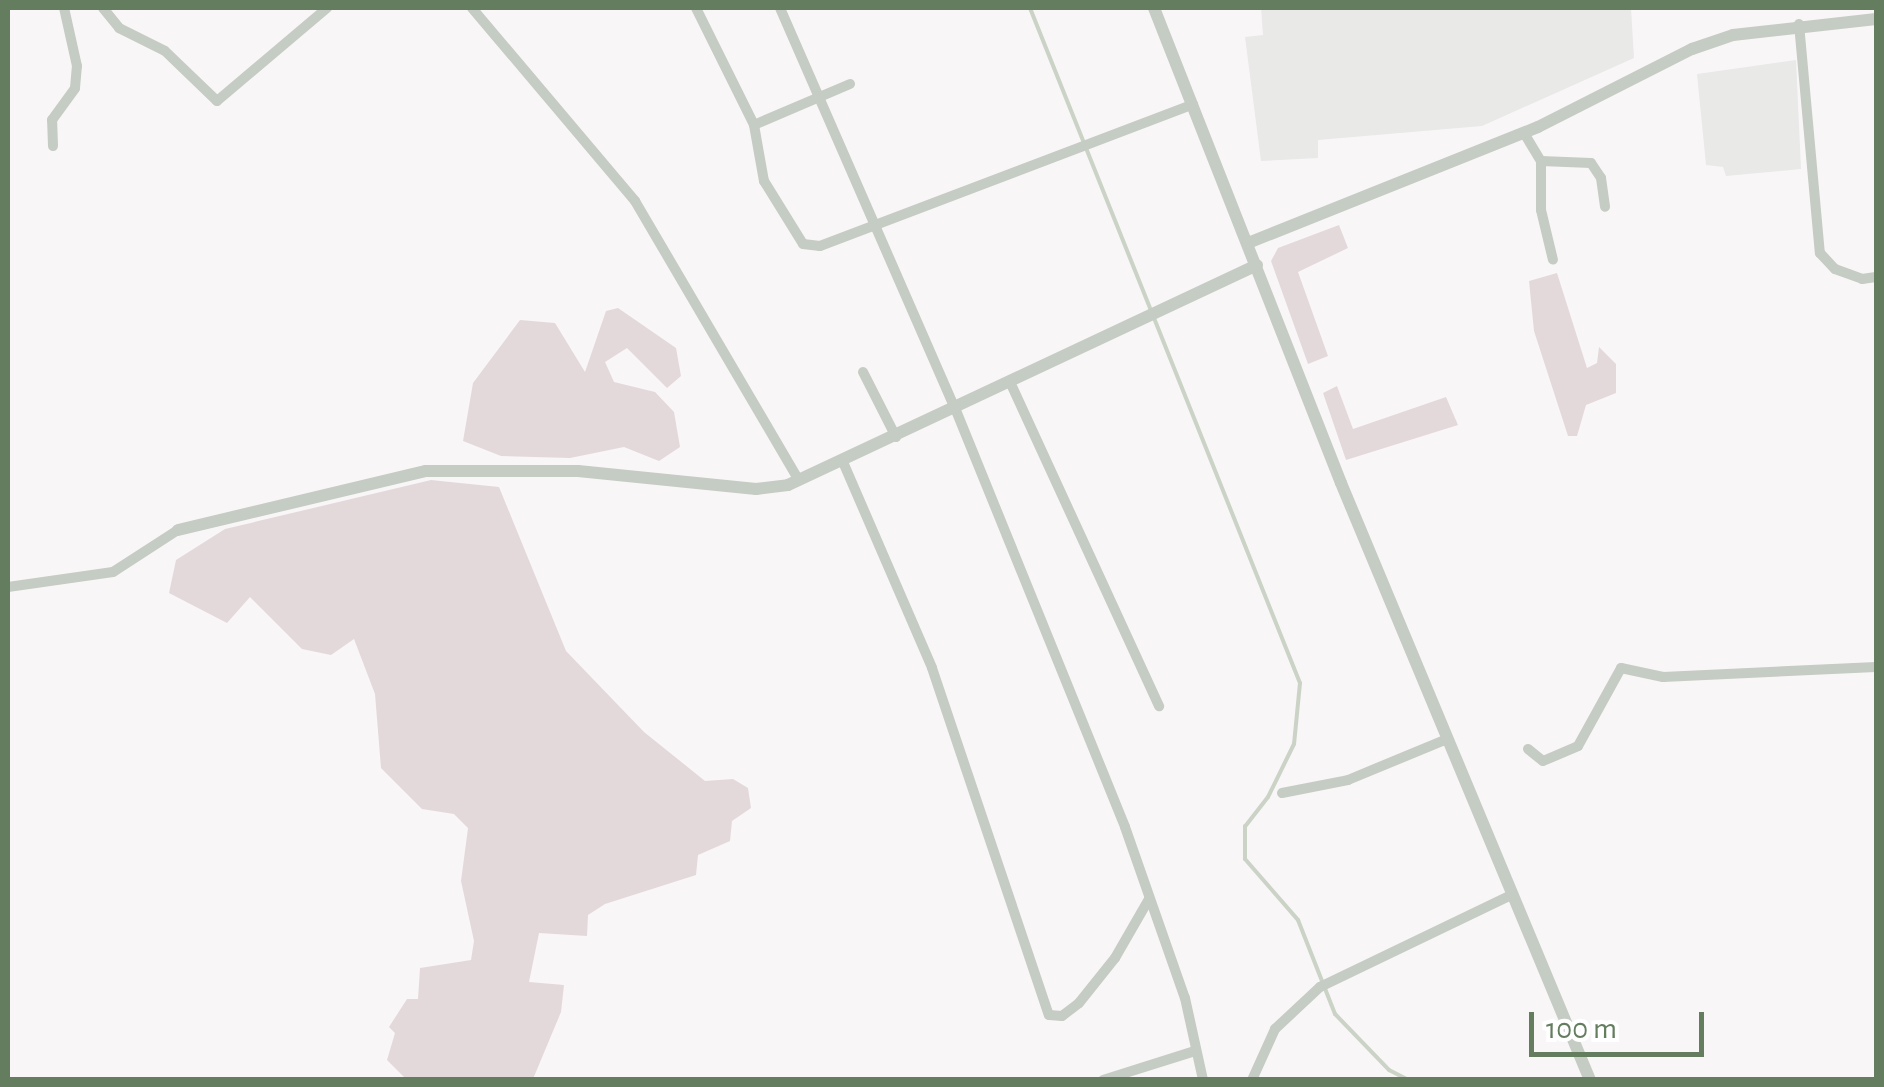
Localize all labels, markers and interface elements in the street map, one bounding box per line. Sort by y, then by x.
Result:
scale bar [1534,992,1709,1054]
text: 100 m [1546,1014,1617,1044]

